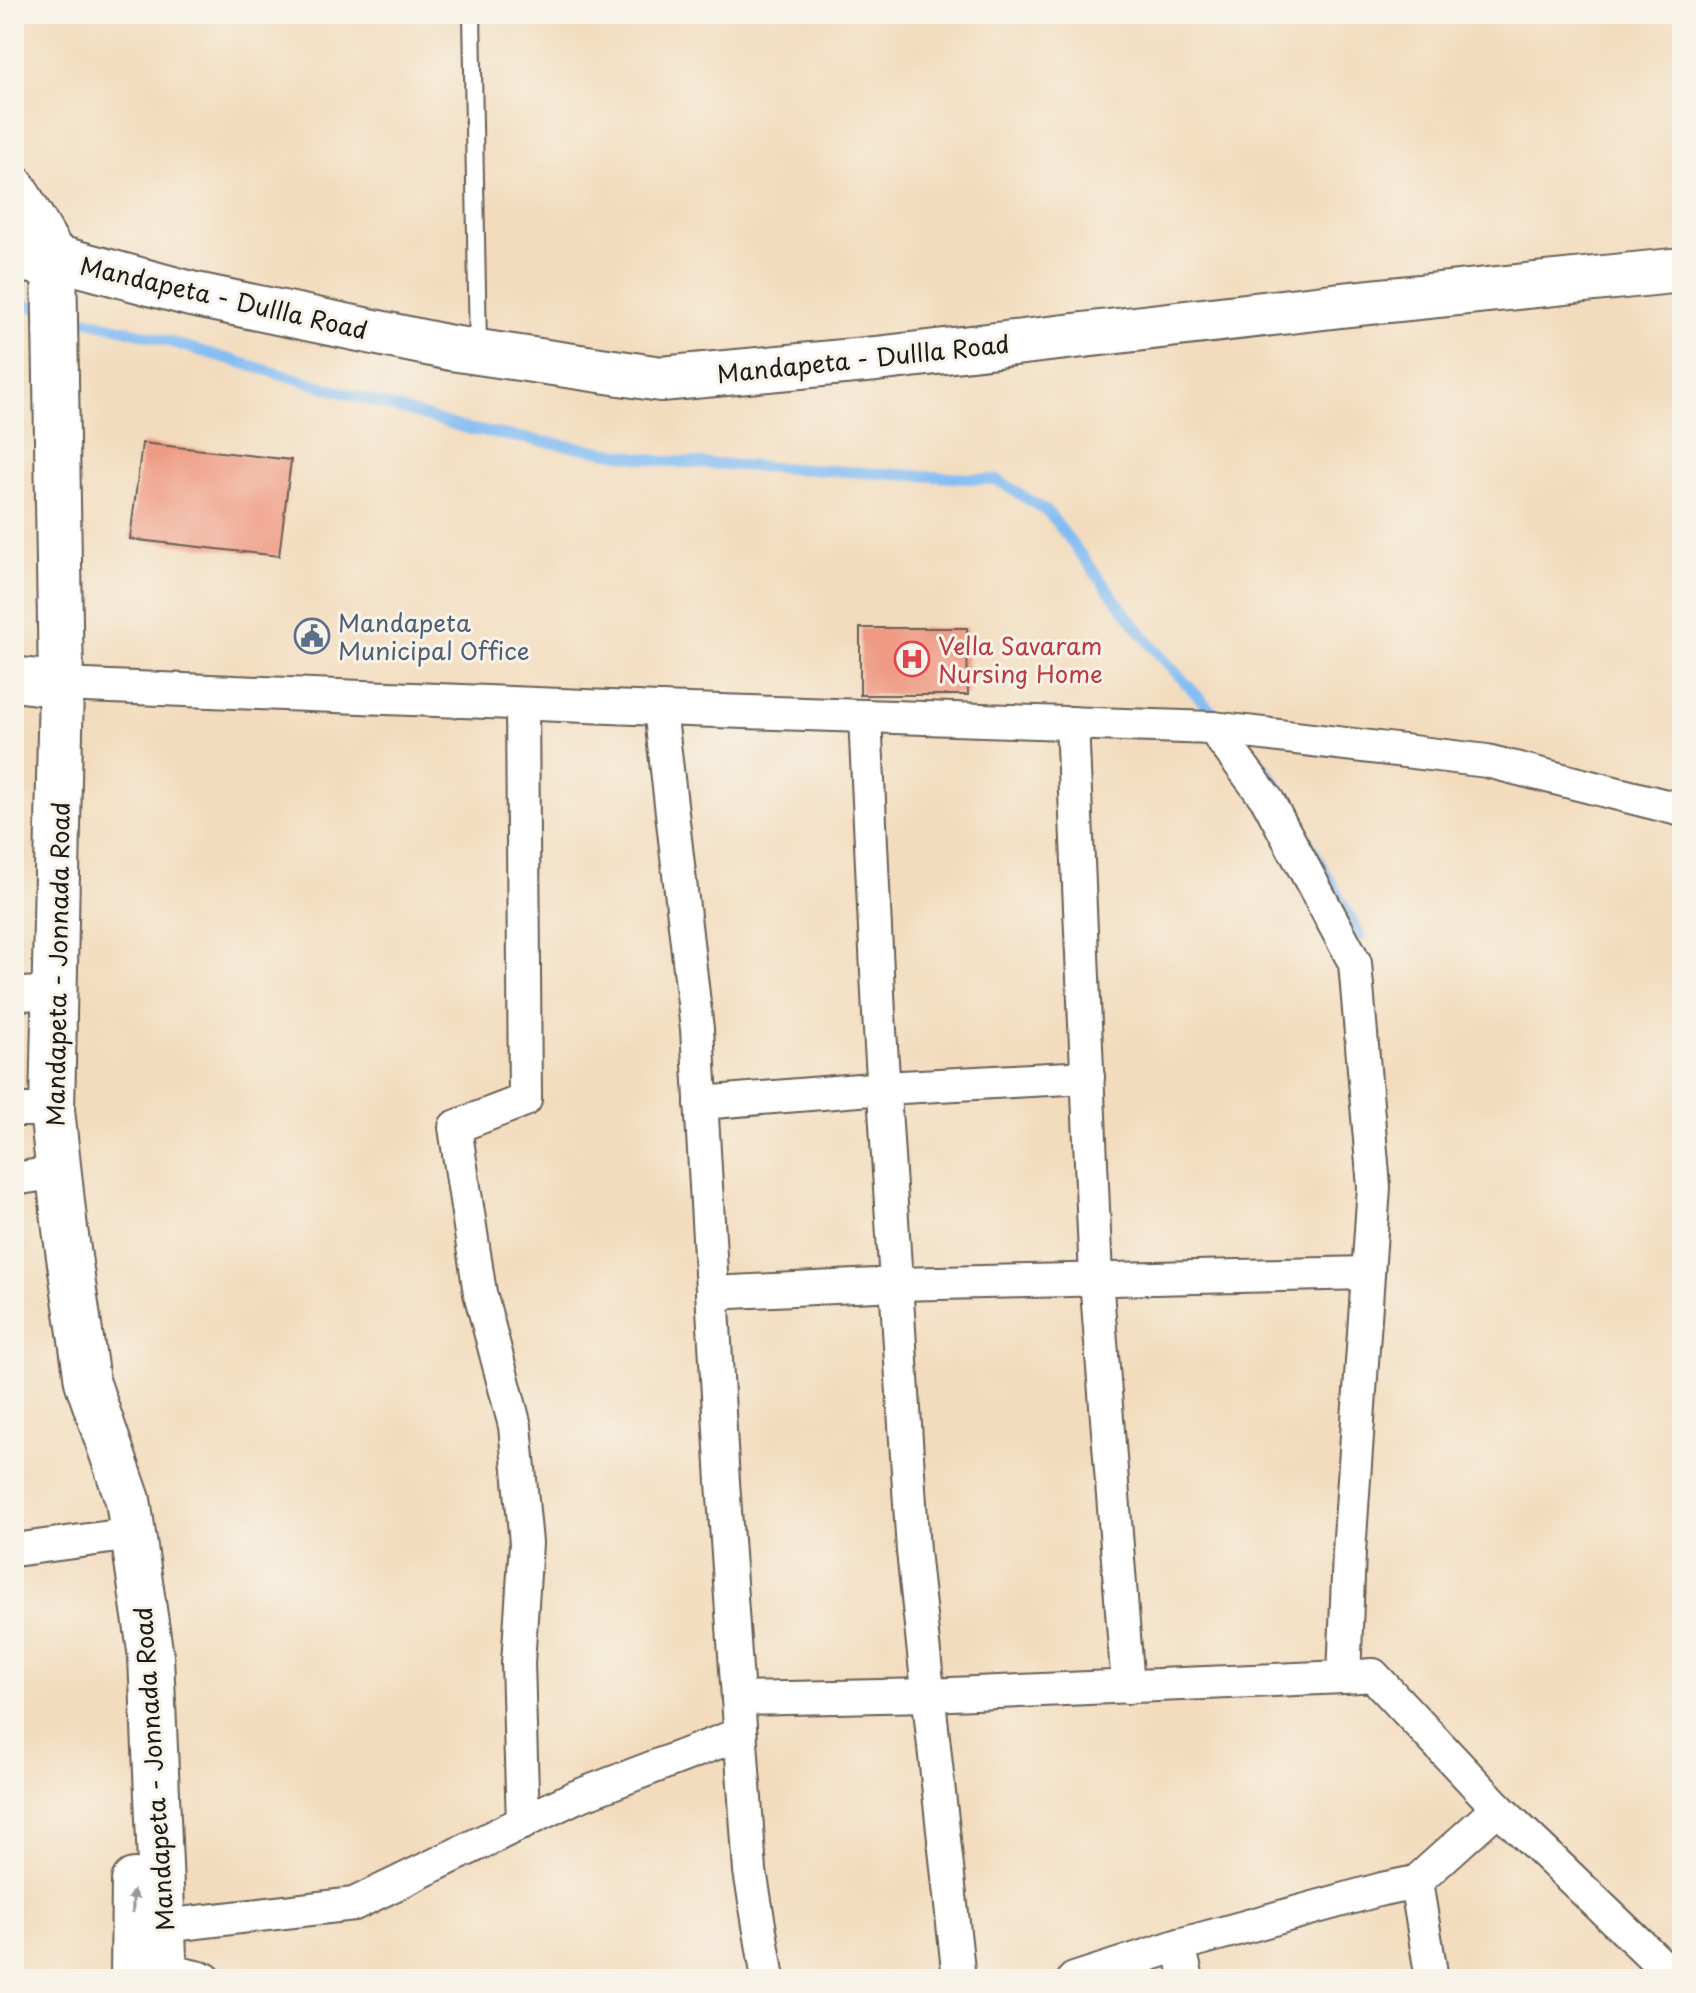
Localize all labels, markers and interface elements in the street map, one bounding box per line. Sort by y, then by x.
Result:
street label: Mandapeta - Dullla Road [77,246,371,348]
street label: Mandapeta - Dullla Road [715,325,1011,391]
place label: Mandapeta Municipal Office [338,604,530,668]
public building icon: Mandapeta Municipal Office [293,617,331,655]
place label: Vella Savaram Nursing Home [938,627,1103,691]
hospital icon: Vella Savaram Nursing Home [893,640,931,678]
street label: Mandapeta - Jonnada Road [36,801,78,1127]
street label: Mandapeta - Jonnada Road [124,1606,182,1932]
one-way arrow [127,1888,139,1913]

